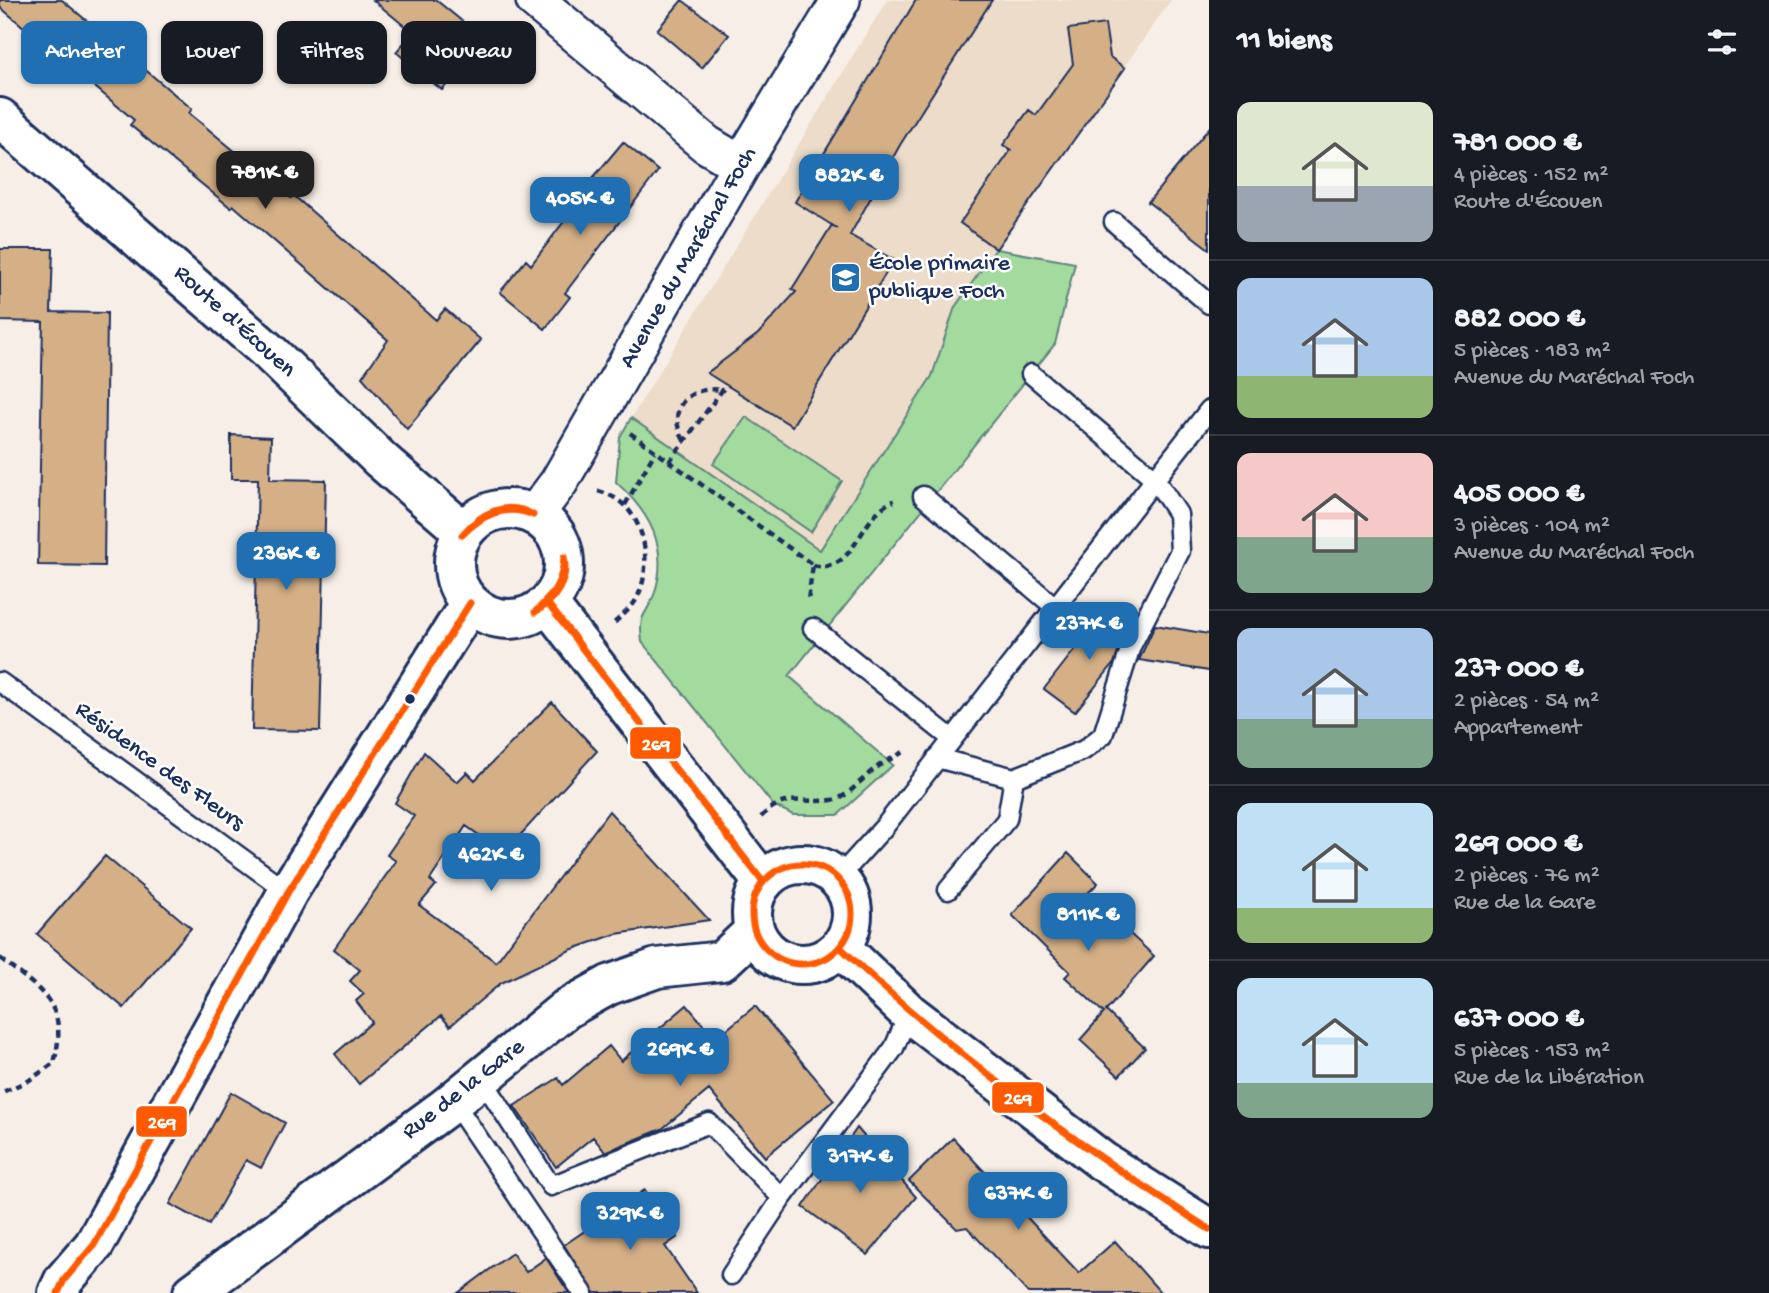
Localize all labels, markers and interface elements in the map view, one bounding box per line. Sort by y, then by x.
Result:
chip: Acheter [21,21,147,84]
chip: Louer [161,21,263,84]
chip: Filtres [277,21,387,84]
chip: Nouveau [401,21,536,84]
icon: filters [1703,23,1741,61]
text: 11 biens [1237,25,1331,60]
text: 781 000 € [1454,127,1581,162]
icon: home [1293,130,1377,214]
street label: Avenue du Maréchal Foch [614,142,764,374]
pin: 781K € [208,152,322,211]
pin: 882K € [792,154,906,214]
text: 781K € [232,160,298,187]
text: 4 pièces · 152 m² [1454,162,1608,189]
text: 882K € [815,163,883,190]
pin: 405K € [523,177,637,237]
text: 405K € [546,186,614,213]
text: Route d'Écouen [1454,189,1602,216]
place label: École primaire publique Foch [868,250,1010,307]
street label: Route d'Écouen [167,259,302,385]
school or university icon: École primaire publique Foch [829,261,863,295]
text: 882 000 € [1454,303,1585,338]
icon: home [1293,306,1377,390]
text: 5 pièces · 183 m² [1454,338,1611,365]
text: Avenue du Maréchal Foch [1454,365,1694,392]
text: 405 000 € [1454,478,1584,513]
icon: home [1293,481,1377,565]
text: 3 pièces · 104 m² [1454,513,1610,540]
pin: 236K € [229,532,343,592]
text: Avenue du Maréchal Foch [1454,540,1694,567]
text: 236K € [253,541,319,568]
pin: 237K € [1032,602,1146,662]
text: 237K € [1056,611,1122,638]
text: 237 000 € [1454,653,1583,688]
icon: home [1293,656,1377,740]
text: 2 pièces · 54 m² [1454,688,1599,715]
unlabelled marker [403,692,417,706]
street label: Résidence des Fleurs [69,696,250,839]
text: Appartement [1454,715,1581,742]
line badge: 269 [629,726,682,760]
text: 269 [642,735,671,758]
text: 269 000 € [1454,828,1582,863]
icon: home [1293,831,1377,915]
pin: 462K € [434,834,548,893]
text: 462K € [458,842,524,869]
text: 2 pièces · 76 m² [1454,863,1600,890]
text: Rue de la Gare [1454,890,1596,917]
pin: 811K € [1031,894,1145,953]
text: 811K € [1057,902,1119,929]
text: 637 000 € [1454,1003,1584,1038]
icon: home [1293,1006,1377,1090]
pin: 269K € [623,1028,737,1088]
street label: Rue de la Gare [397,1033,532,1147]
text: 269K € [647,1037,713,1064]
text: 5 pièces · 153 m² [1454,1038,1610,1065]
text: Rue de la Libération [1454,1065,1644,1092]
line badge: 269 [991,1081,1045,1114]
text: 269 [1004,1089,1033,1112]
line badge: 269 [135,1105,188,1138]
text: 269 [148,1113,177,1136]
pin: 317K € [803,1136,917,1195]
text: 317K € [828,1144,893,1171]
pin: 637K € [961,1172,1075,1232]
text: 637K € [984,1181,1052,1208]
pin: 329K € [573,1192,687,1252]
text: 329K € [597,1201,663,1228]

